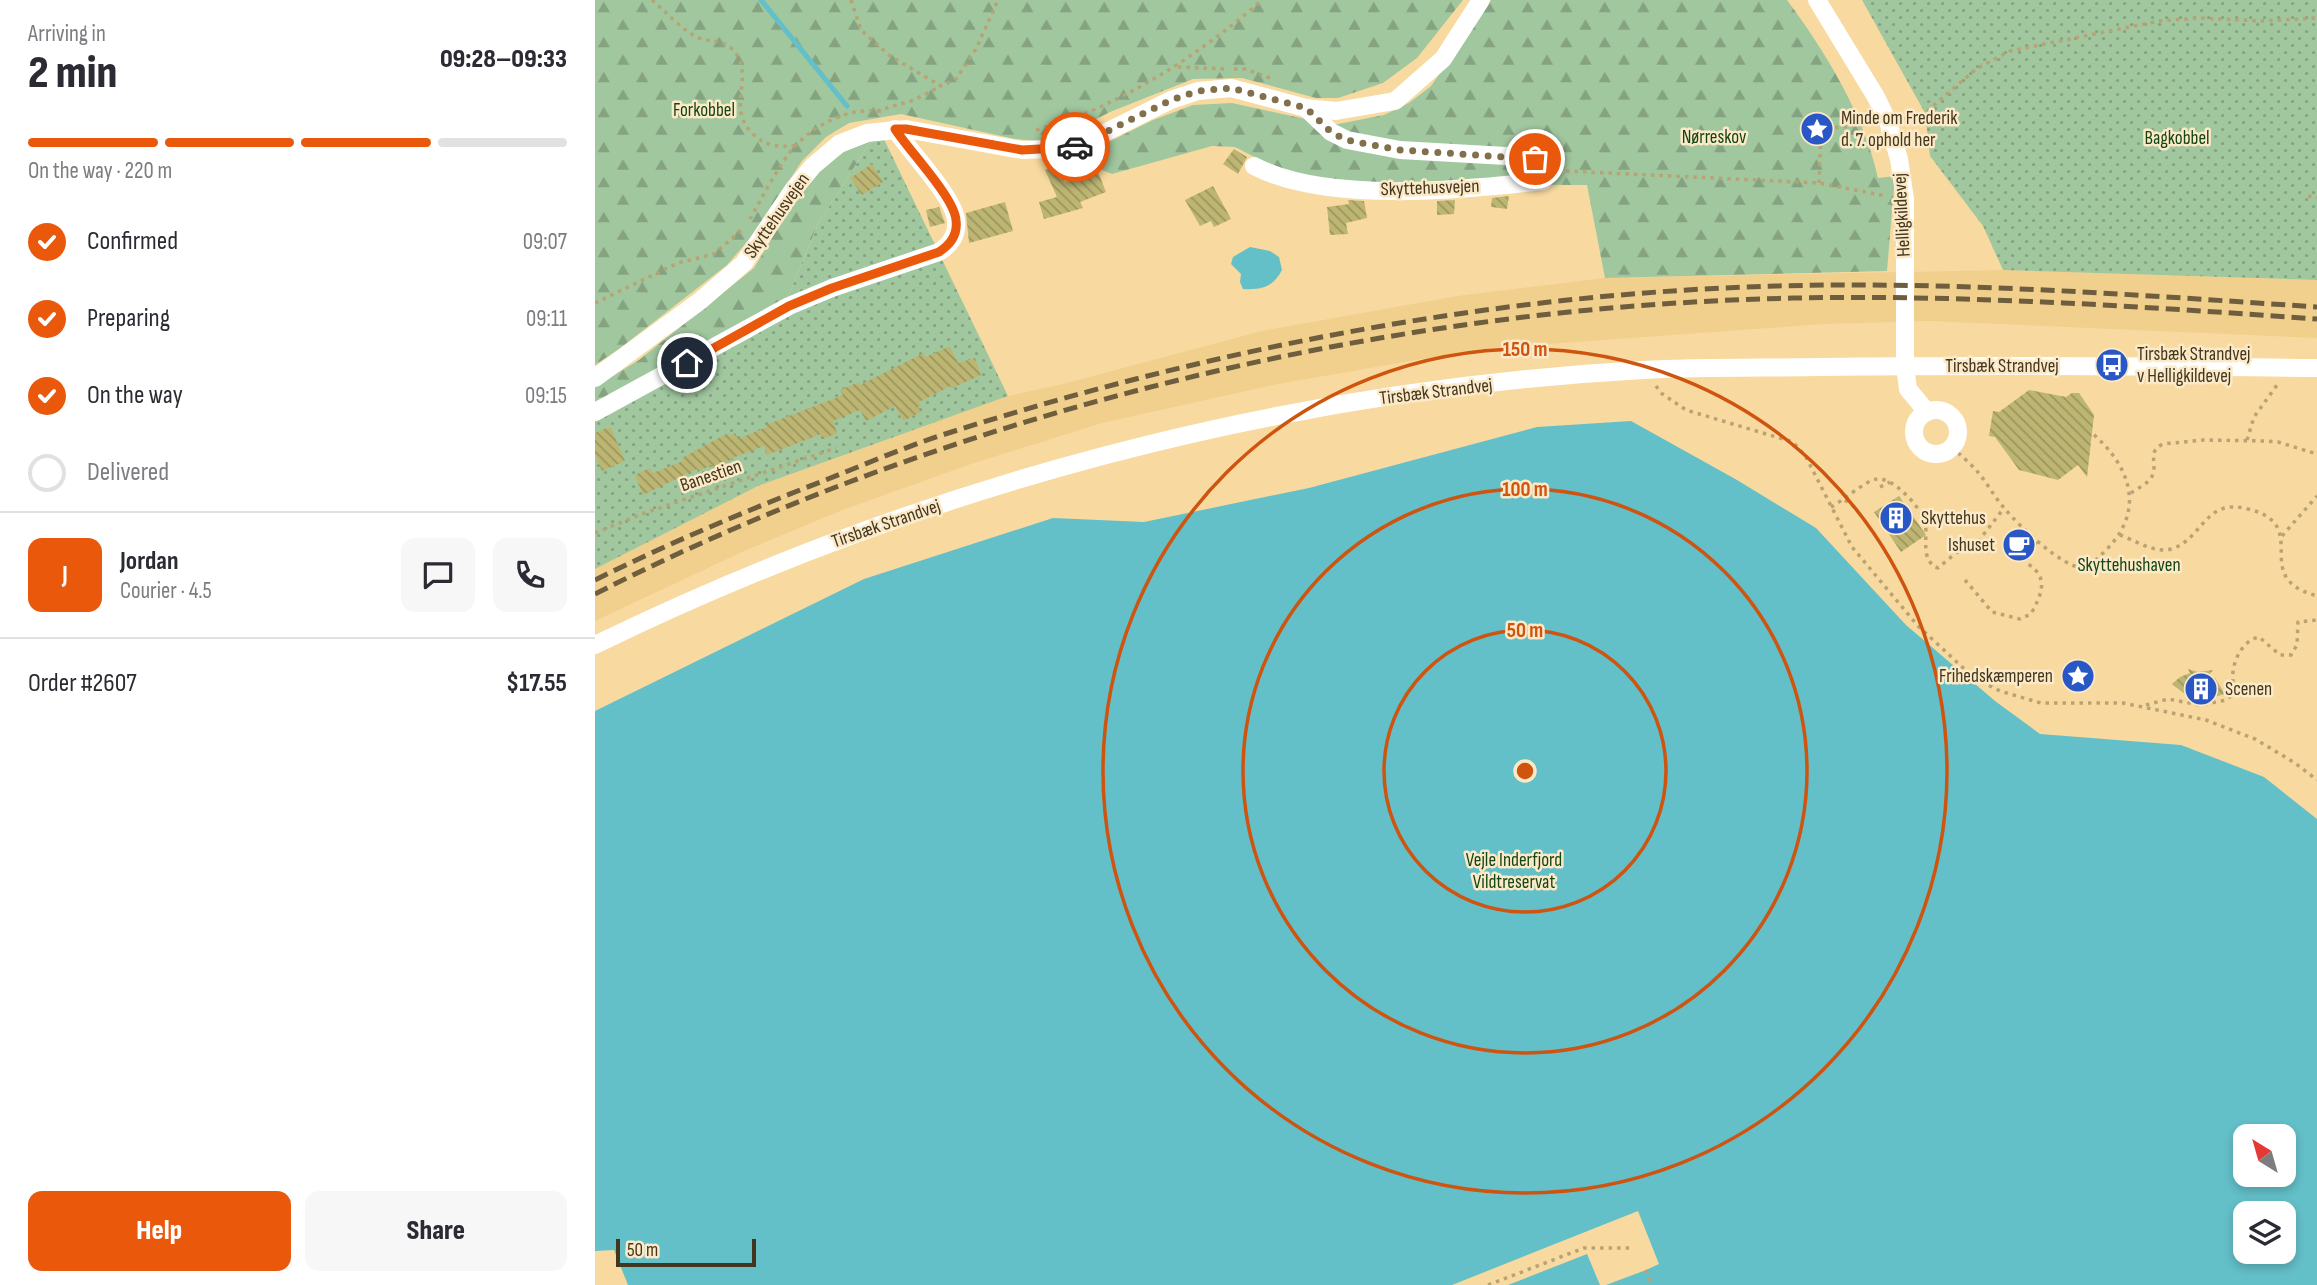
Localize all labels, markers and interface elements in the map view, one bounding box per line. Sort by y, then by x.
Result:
text: Arriving in [28,20,106,48]
text: 09:28–09:33 [440,44,567,75]
text: 2 min [28,46,117,101]
park label: Forkobbel [673,99,735,122]
place label: Minde om Frederik d. 7. ophold her [1841,107,1958,152]
place icon: Minde om Frederik d. 7. ophold her [1798,110,1836,148]
courier [1040,112,1110,182]
park label: Nørreskov [1682,126,1746,149]
park label: Bagkobbel [2144,127,2210,150]
icon: car [1056,128,1094,166]
pin [1505,129,1565,189]
icon: bag [1516,140,1554,178]
text: On the way · 220 m [28,157,172,185]
street label: Skyttehusvejen [739,169,815,263]
street label: Helligkildevej [1888,173,1916,257]
street label: Skyttehusvejen [1380,175,1480,201]
icon: check [28,223,66,261]
text: Confirmed [87,226,178,257]
text: 09:07 [523,228,567,256]
icon: check [28,300,66,338]
text: Preparing [87,303,170,334]
text: 09:11 [526,305,567,333]
pin [657,333,717,393]
text: 150 m [1503,337,1547,362]
place label: Tirsbæk Strandvej v Helligkildevej [2137,343,2250,388]
icon: home [668,344,706,382]
bus stop icon: Tirsbæk Strandvej v Helligkildevej [2093,346,2131,384]
street label: Tirsbæk Strandvej [1945,355,2059,378]
street label: Tirsbæk Strandvej [1378,374,1494,410]
icon: check [28,377,66,415]
text: On the way [87,380,183,411]
text: 09:15 [525,382,567,410]
street label: Banestien [677,455,745,497]
text: Delivered [87,457,169,488]
text: 100 m [1502,477,1548,502]
street label: Tirsbæk Strandvej [829,495,943,553]
building icon: Skyttehus [1877,499,1915,537]
place label: Skyttehus [1921,507,1986,530]
cafe icon: Ishuset [2000,526,2038,564]
place label: Ishuset [1948,534,1995,557]
button: chat [401,538,475,612]
button: phone [493,538,567,612]
text: Jordan [120,546,178,577]
park label: Skyttehushaven [2077,554,2181,577]
text: J [62,560,68,591]
text: Courier · 4.5 [120,577,212,605]
text: 50 m [1507,618,1543,643]
place icon: Frihedskæmperen [2059,657,2097,695]
place label: Frihedskæmperen [1939,665,2053,688]
text: Order #2607 [28,668,137,699]
text: $17.55 [506,668,567,699]
building icon: Scenen [2182,670,2220,708]
place label: Scenen [2225,678,2272,701]
centre of rings [1513,759,1537,783]
park label: Vejle Inderfjord Vildtreservat [1466,849,1562,894]
north arrow [2233,1124,2296,1186]
map controls [2233,1124,2296,1264]
button: Help [28,1191,291,1271]
button: Share [305,1191,567,1271]
button: layers [2233,1201,2296,1264]
scale bar [616,1236,756,1268]
text: 50 m [627,1239,658,1262]

